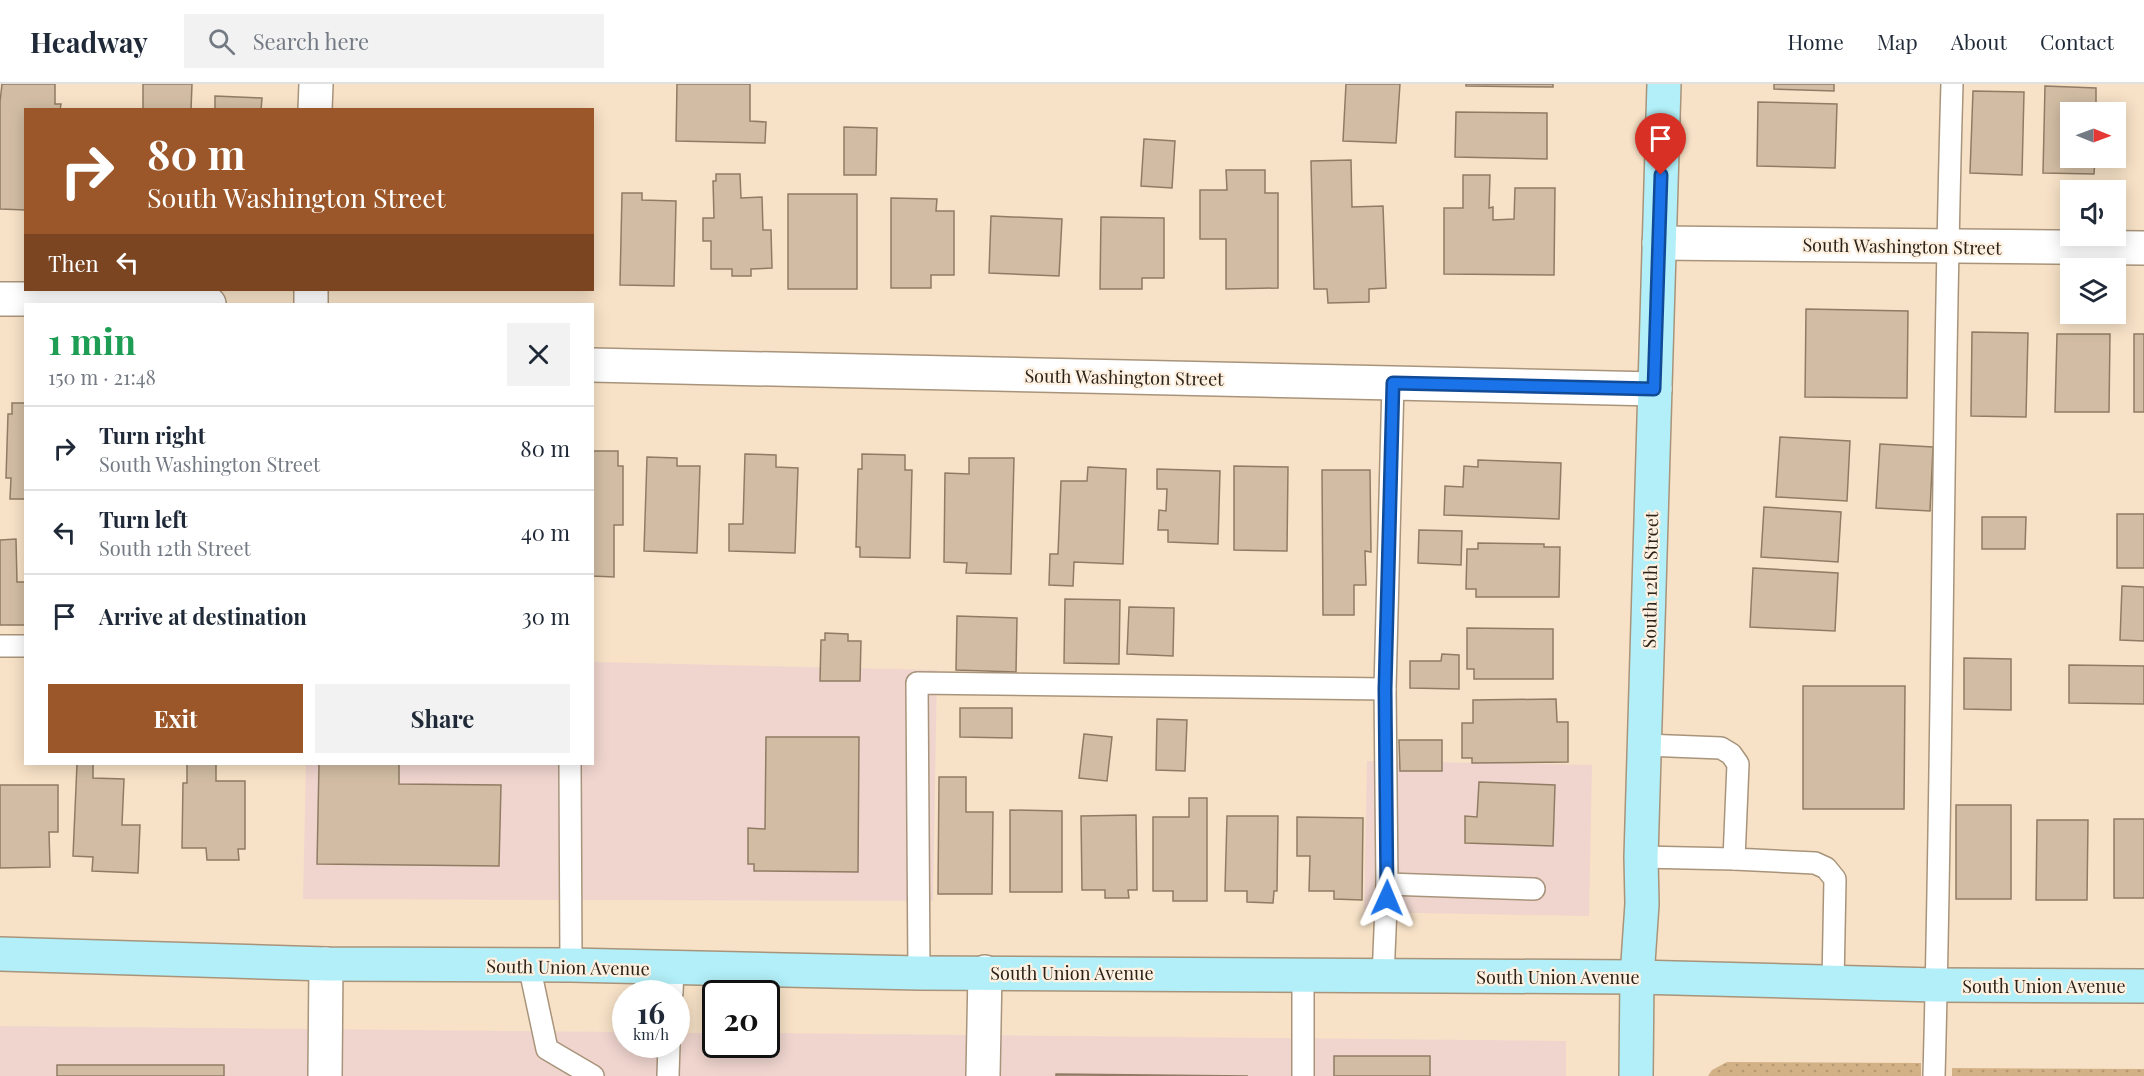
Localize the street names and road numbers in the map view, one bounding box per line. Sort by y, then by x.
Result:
street label: South Washington Street [1802,232,2002,260]
street label: South Washington Street [1024,363,1224,391]
street label: South 12th Street [1637,511,1663,648]
street label: South Union Avenue [486,954,650,980]
street label: South Union Avenue [990,961,1154,985]
street label: South Union Avenue [1476,965,1640,989]
street label: South Union Avenue [1962,974,2126,998]

